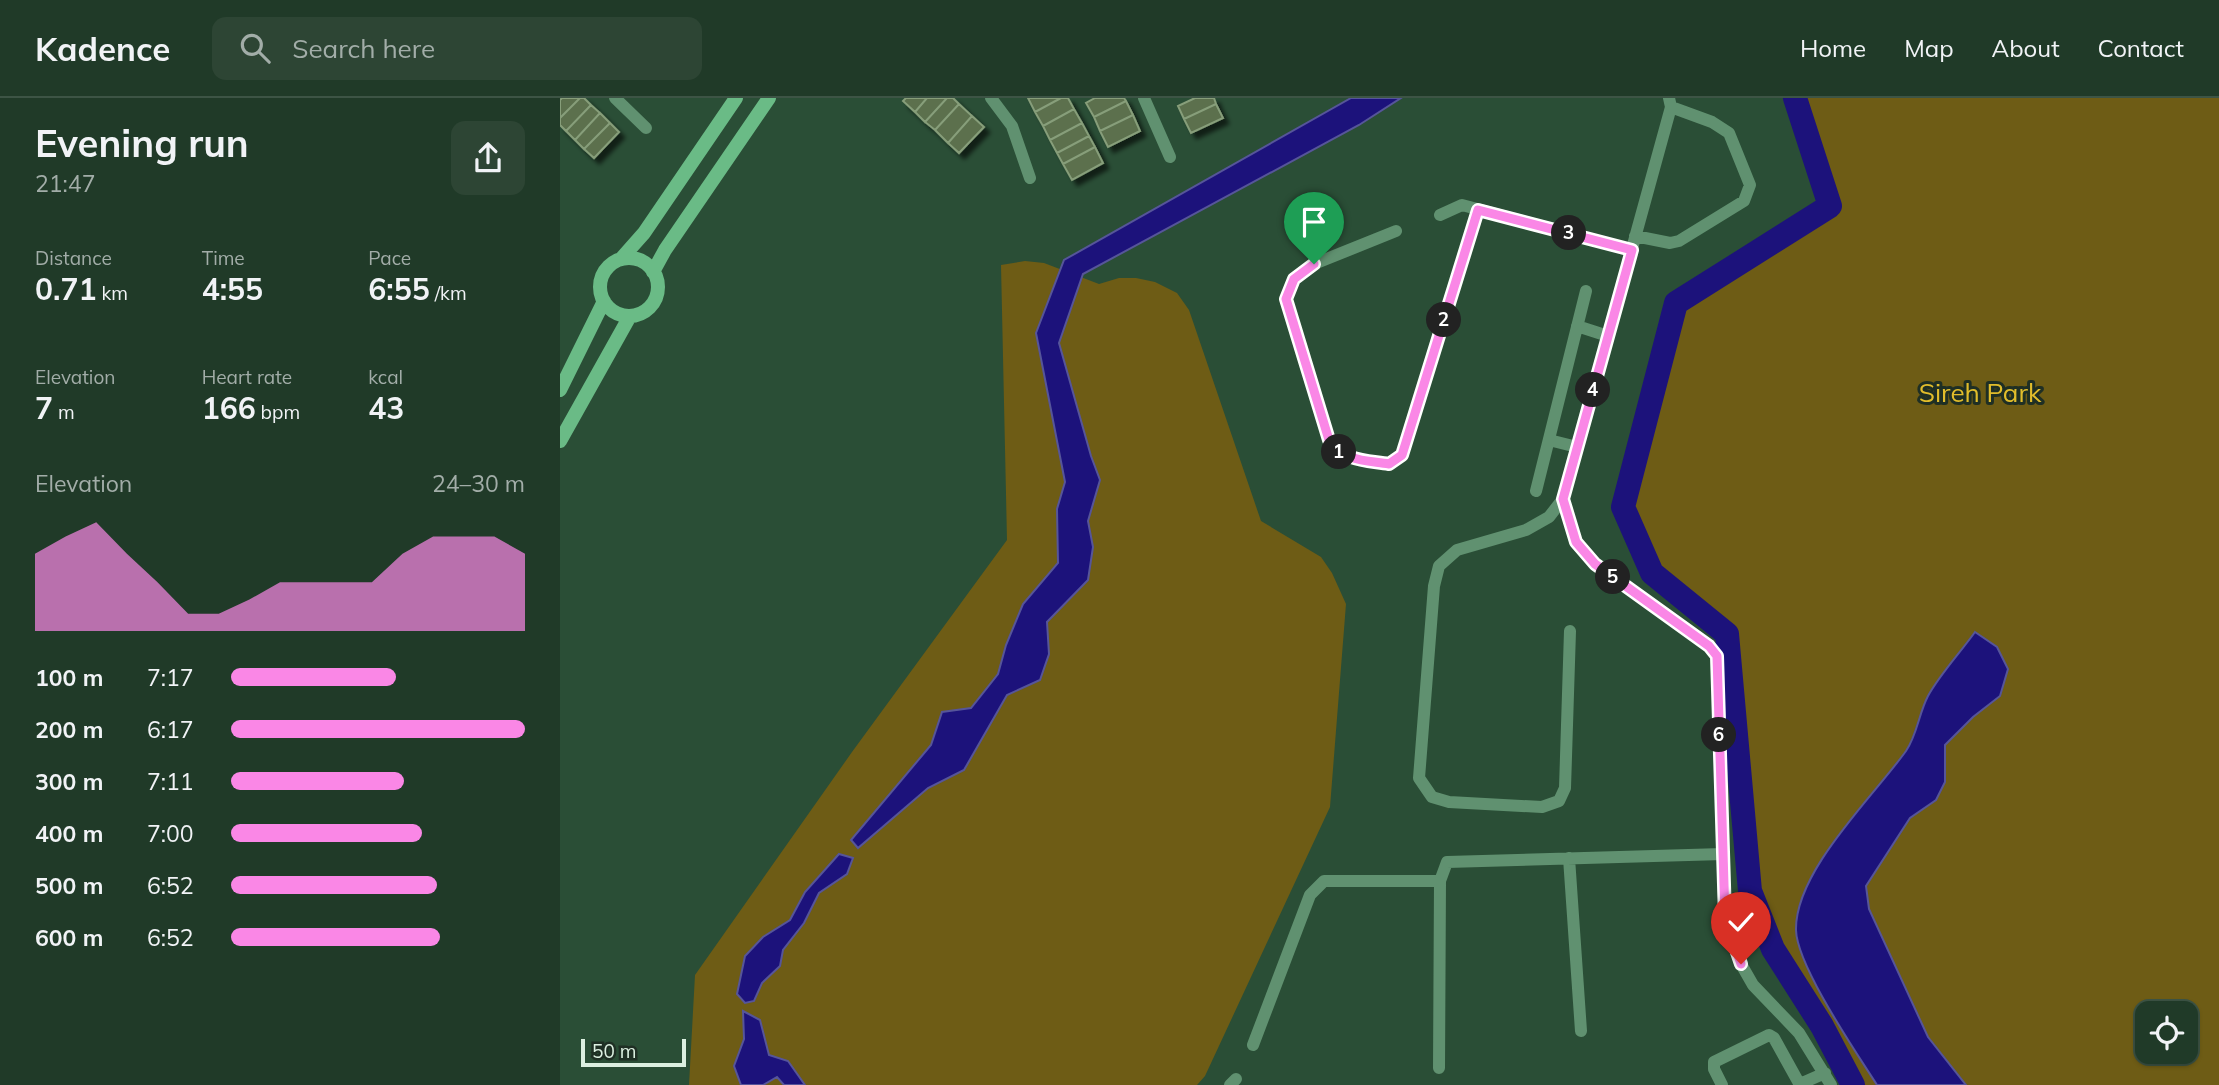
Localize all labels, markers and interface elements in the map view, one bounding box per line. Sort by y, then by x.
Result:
search box [212,17,702,80]
text: Kadence [35,28,170,69]
icon: search [236,29,274,67]
text: Search here [292,32,435,65]
text: Home [1800,33,1866,63]
text: Map [1904,33,1954,63]
text: About [1992,33,2060,63]
text: Contact [2098,33,2184,63]
text: Evening run [35,119,249,167]
button: share [451,121,525,195]
text: 21:47 [35,169,95,198]
pin [1284,192,1344,264]
icon: arrive [1295,203,1333,241]
pin: 3 [1552,216,1586,250]
text: 3 [1563,220,1574,244]
text: Distance [35,246,112,270]
text: Time [202,246,245,270]
text: Pace [368,246,411,270]
text: 0.71 [35,270,96,308]
text: 4:55 [202,270,263,308]
text: 6:55 [368,270,430,308]
text: km [96,281,128,305]
text: /km [430,281,467,305]
pin: 2 [1426,302,1462,338]
text: 2 [1438,307,1449,331]
text: Elevation [35,365,115,389]
text: Heart rate [202,365,292,389]
text: kcal [368,365,403,389]
pin: 4 [1576,372,1610,408]
park label: Sireh Park [1919,376,2042,409]
text: 4 [1587,377,1598,401]
text: 7 [35,389,53,427]
text: 166 [202,389,256,427]
text: 43 [368,389,404,427]
text: m [53,400,75,424]
text: bpm [256,400,300,424]
pin: 1 [1322,434,1356,470]
text: 1 [1333,439,1344,463]
text: Elevation [35,469,132,498]
text: 24–30 m [432,469,525,498]
pin: 5 [1596,560,1630,594]
text: 5 [1607,564,1618,588]
text: 100 m [35,663,103,692]
text: 7:17 [147,663,194,692]
text: 200 m [35,715,103,744]
text: 6:17 [147,715,194,744]
pin: 6 [1702,718,1736,752]
text: 6 [1713,722,1724,746]
text: 300 m [35,767,103,796]
text: 7:11 [147,767,194,796]
text: 400 m [35,819,103,848]
text: 7:00 [147,819,194,848]
text: 500 m [35,871,103,900]
text: 6:52 [147,871,194,900]
pin [1711,892,1771,964]
icon: check [1722,903,1760,941]
text: 600 m [35,923,103,952]
text: 6:52 [147,923,194,952]
map controls [2135,1001,2198,1064]
button: locate [2135,1001,2198,1064]
scale bar [581,1036,686,1068]
text: 50 m [592,1039,636,1063]

